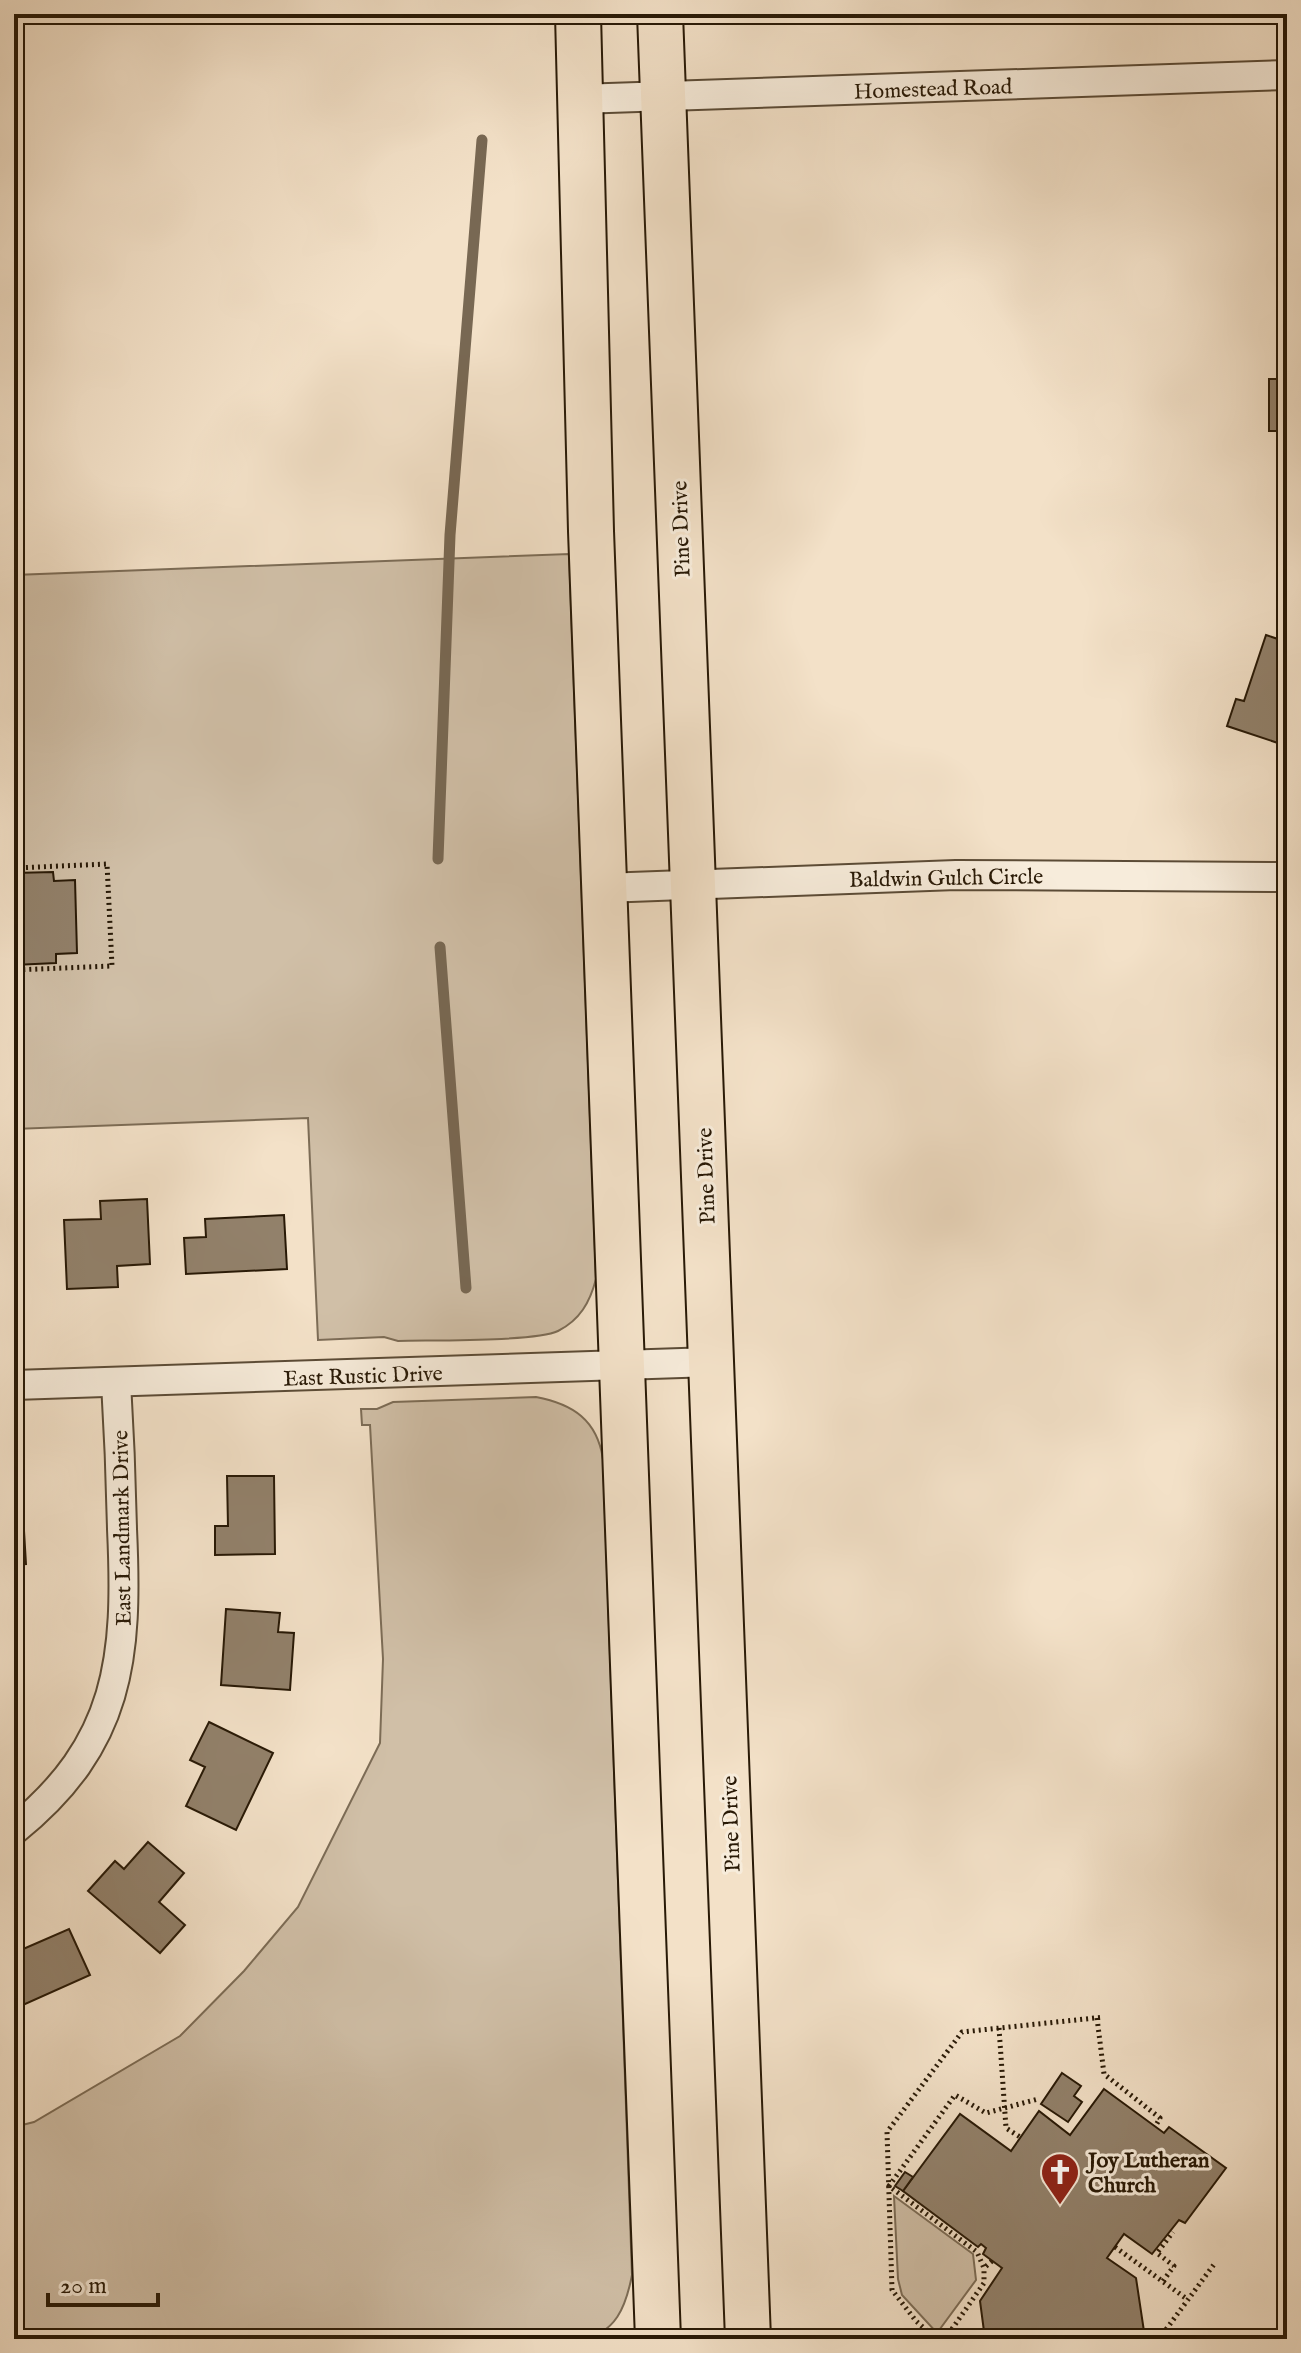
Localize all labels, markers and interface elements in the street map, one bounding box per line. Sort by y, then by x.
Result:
street label: Homestead Road [853,73,1013,107]
street label: Pine Drive [666,480,698,578]
street label: Baldwin Gulch Circle [849,863,1043,895]
street label: Pine Drive [691,1127,723,1225]
street label: East Rustic Drive [283,1360,443,1394]
street label: East Landmark Drive [107,1430,139,1626]
street label: Pine Drive [716,1775,748,1873]
place label: Joy Lutheran Church [1085,2147,1210,2200]
church icon: Joy Lutheran Church [1039,2151,1081,2206]
scale bar [48,2257,158,2307]
text: 20 m [60,2271,107,2302]

